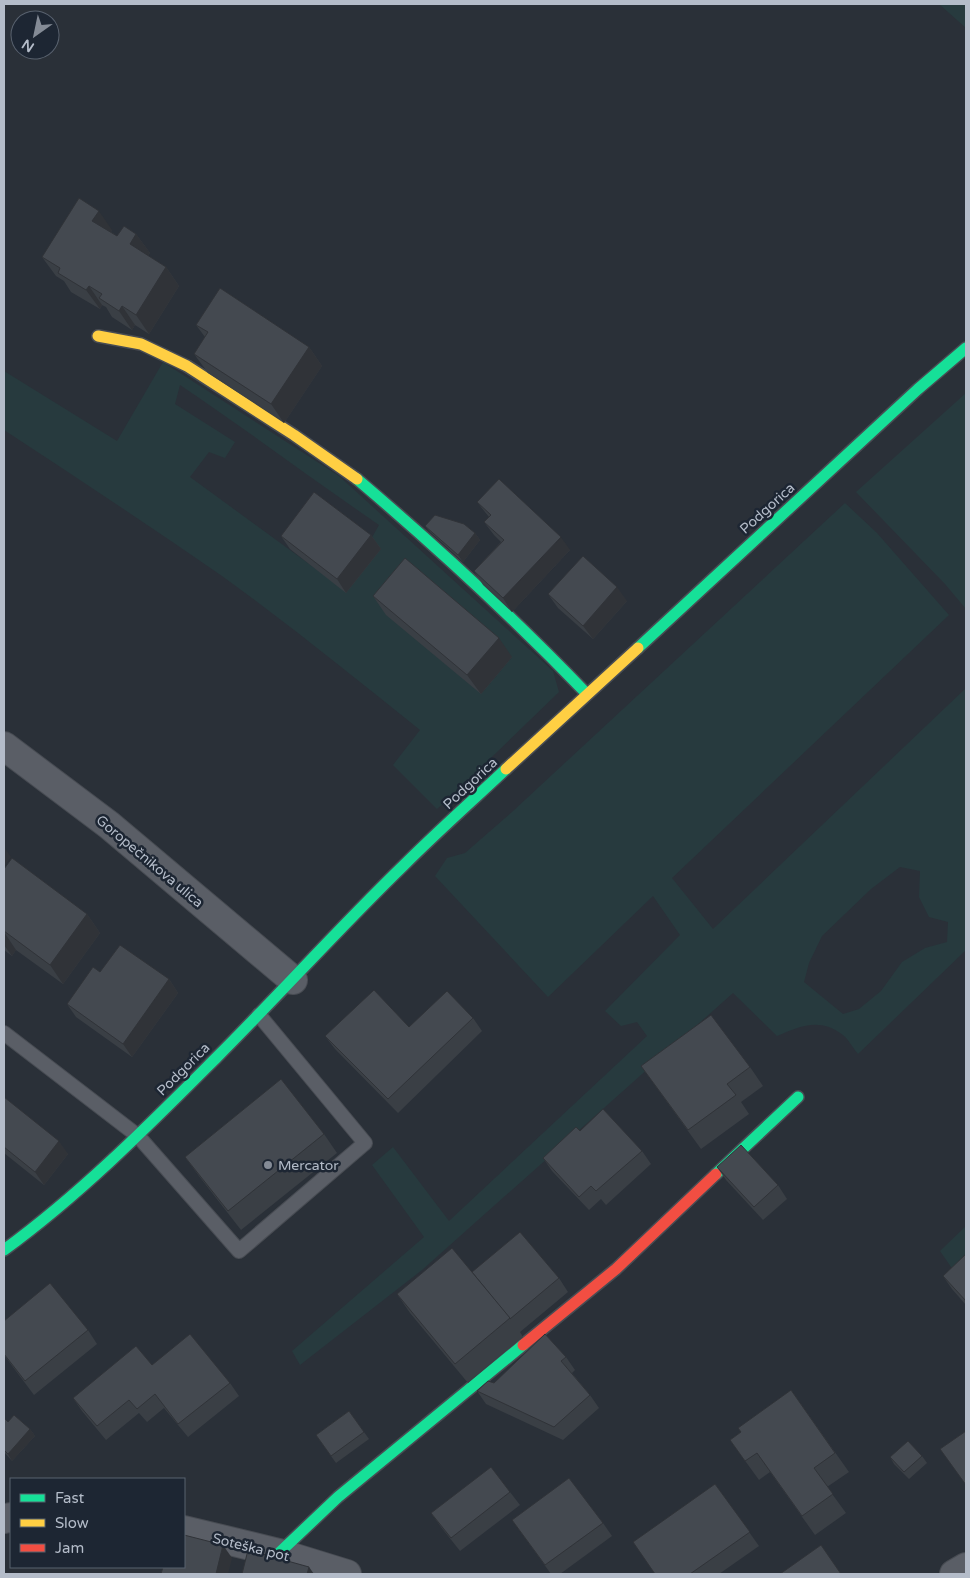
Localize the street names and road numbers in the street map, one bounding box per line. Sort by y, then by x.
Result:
street label: Podgorica [736,479,798,537]
street label: Podgorica [440,754,501,813]
street label: Goropečnikova ulica [93,812,207,911]
street label: Podgorica [153,1039,213,1099]
street label: Soteška pot [211,1530,292,1565]

